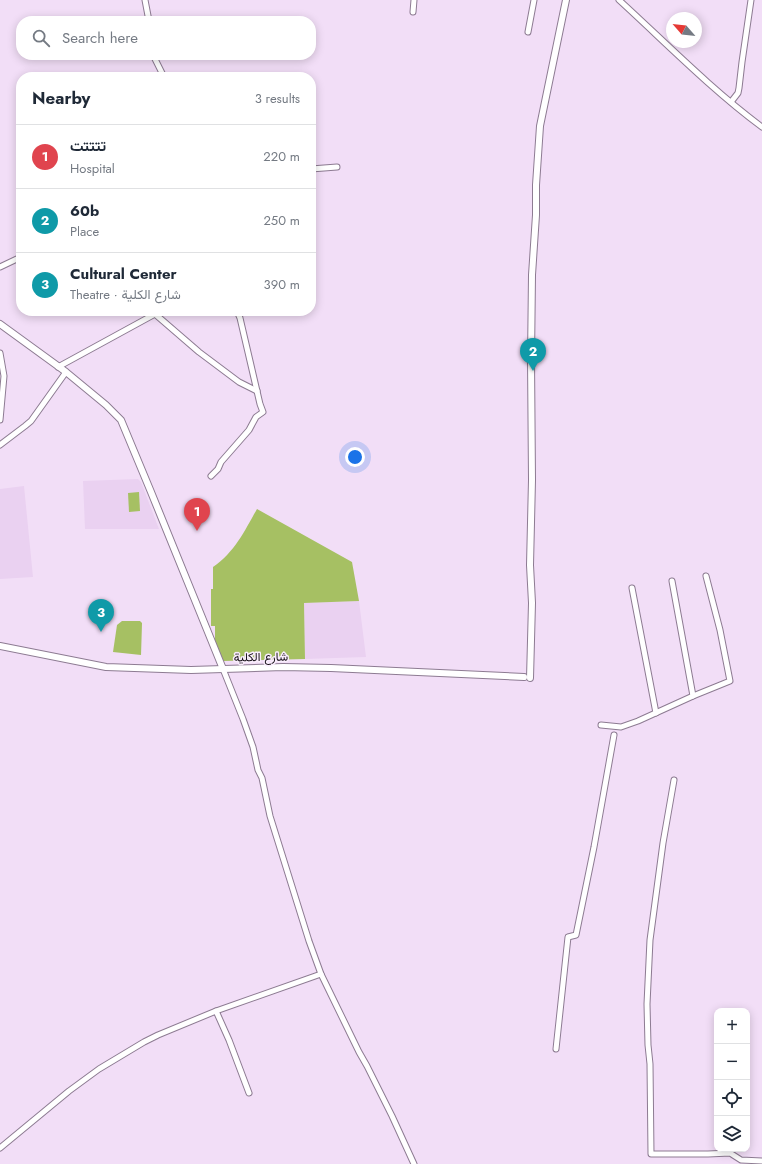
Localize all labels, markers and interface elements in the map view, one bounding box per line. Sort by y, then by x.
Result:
north arrow [666,12,702,48]
search box [16,16,316,60]
icon: search [30,27,52,49]
text: Search here [62,27,138,49]
text: Nearby [32,86,90,110]
text: 3 results [255,89,300,108]
text: تتتتت [70,135,106,157]
text: 1 [42,147,48,166]
text: 220 m [263,147,300,166]
text: Hospital [70,159,115,178]
text: 60b [70,200,99,222]
text: 2 [41,211,49,230]
text: 250 m [263,211,300,230]
text: Place [70,222,99,241]
text: Cultural Center [70,263,177,285]
text: 3 [41,275,49,294]
text: 390 m [264,275,300,294]
text: Theatre · شارع الكلية [70,285,181,304]
pin: 2 [520,338,546,371]
your location [345,447,365,467]
pin: 1 [184,498,210,531]
pin: 3 [88,599,114,632]
street label: شارع الكلية [234,648,288,666]
map controls [714,1008,750,1152]
button: + [714,1008,750,1044]
button: − [714,1044,750,1080]
button: locate [714,1080,750,1116]
button: layers [714,1116,750,1152]

